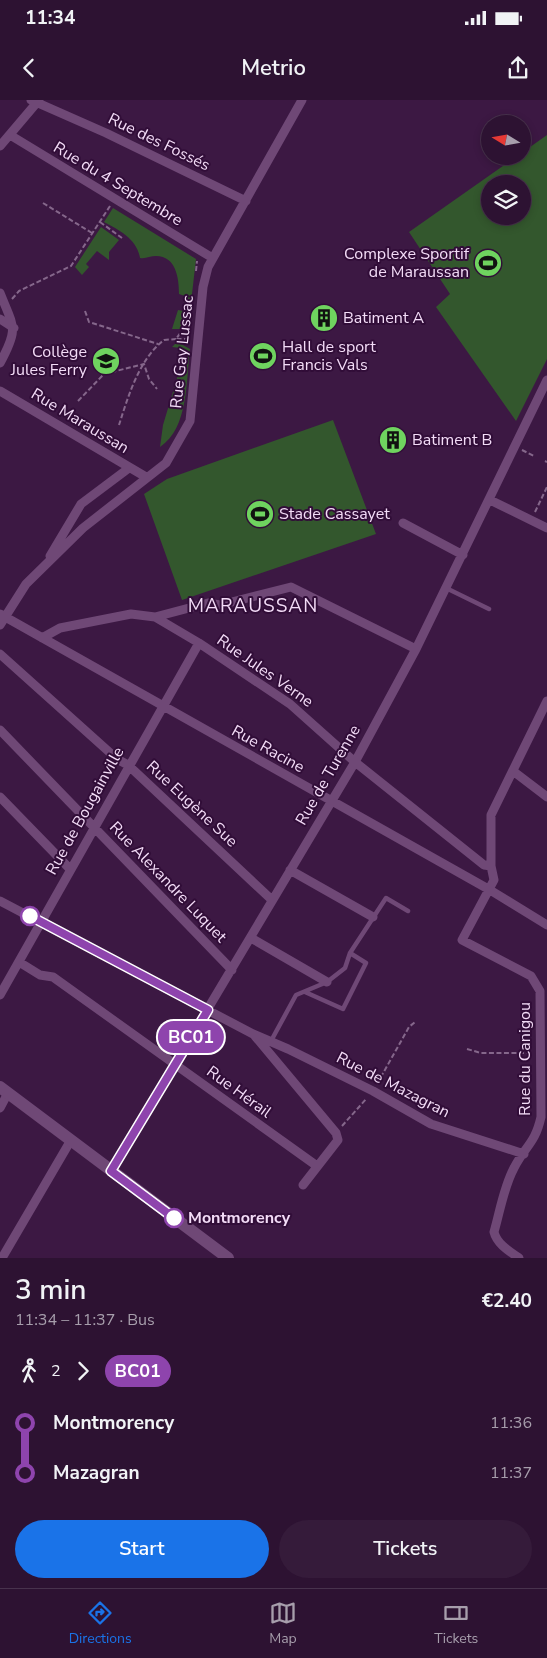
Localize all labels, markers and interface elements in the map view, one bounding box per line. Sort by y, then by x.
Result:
text: 11:34 [25,5,75,31]
text: Metrio [241,53,306,83]
icon: back [15,54,43,82]
icon: share [504,54,532,82]
street label: Rue des Fossés [104,108,214,176]
north arrow [481,115,531,165]
map controls [481,115,531,225]
street label: Rue du 4 Septembre [49,137,187,231]
button: layers [481,175,531,225]
place label: Complexe Sportif de Maraussan [344,243,470,283]
sports icon: Complexe Sportif de Maraussan [473,248,503,278]
street label: Rue Gay Lussac [165,294,199,410]
building icon: Batiment A [309,303,339,333]
place label: Batiment A [343,307,425,329]
place label: Hall de sport Francis Vals [282,336,376,376]
place label: Collège Jules Ferry [10,341,88,381]
sports icon: Hall de sport Francis Vals [248,341,278,371]
school or university icon: Collège Jules Ferry [91,346,121,376]
street label: Rue Maraussan [27,383,133,459]
building icon: Batiment B [378,425,408,455]
place label: Batiment B [412,429,492,451]
sports icon: Stade Cassayet [245,499,275,529]
place label: Stade Cassayet [279,503,390,525]
district label: MARAUSSAN [188,593,318,619]
street label: Rue Jules Verne [212,629,318,713]
street label: Rue Racine [228,720,308,778]
street label: Rue de Turenne [290,721,366,829]
street label: Rue de Bougainville [41,743,129,879]
street label: Rue Eugène Sue [142,756,242,852]
street label: Rue Alexandre Luquet [104,817,232,948]
unlabelled marker [20,906,40,926]
street label: Rue du Canigou [514,1002,536,1116]
line badge: BC01 [156,1021,226,1053]
text: BC01 [168,1025,214,1049]
street label: Rue de Mazagran [332,1047,454,1123]
street label: Rue Hérail [202,1061,276,1123]
place label: Montmorency [188,1207,291,1229]
marker: Montmorency [164,1208,184,1228]
text: 3 min [15,1271,86,1309]
text: €2.40 [482,1288,532,1314]
text: 11:34 – 11:37 · Bus [15,1309,155,1331]
icon: walk [15,1357,43,1385]
icon: forward [69,1357,97,1385]
text: BC01 [115,1359,161,1383]
text: 2 [51,1360,61,1382]
text: Montmorency [53,1410,174,1436]
text: 11:36 [490,1412,532,1434]
text: Mazagran [53,1460,140,1486]
text: 11:37 [490,1462,532,1484]
button: Start [15,1520,269,1578]
button: Tickets [279,1520,532,1578]
tab: Directions [69,1599,132,1648]
tab: Map [269,1599,297,1648]
tab: Tickets [434,1599,478,1648]

